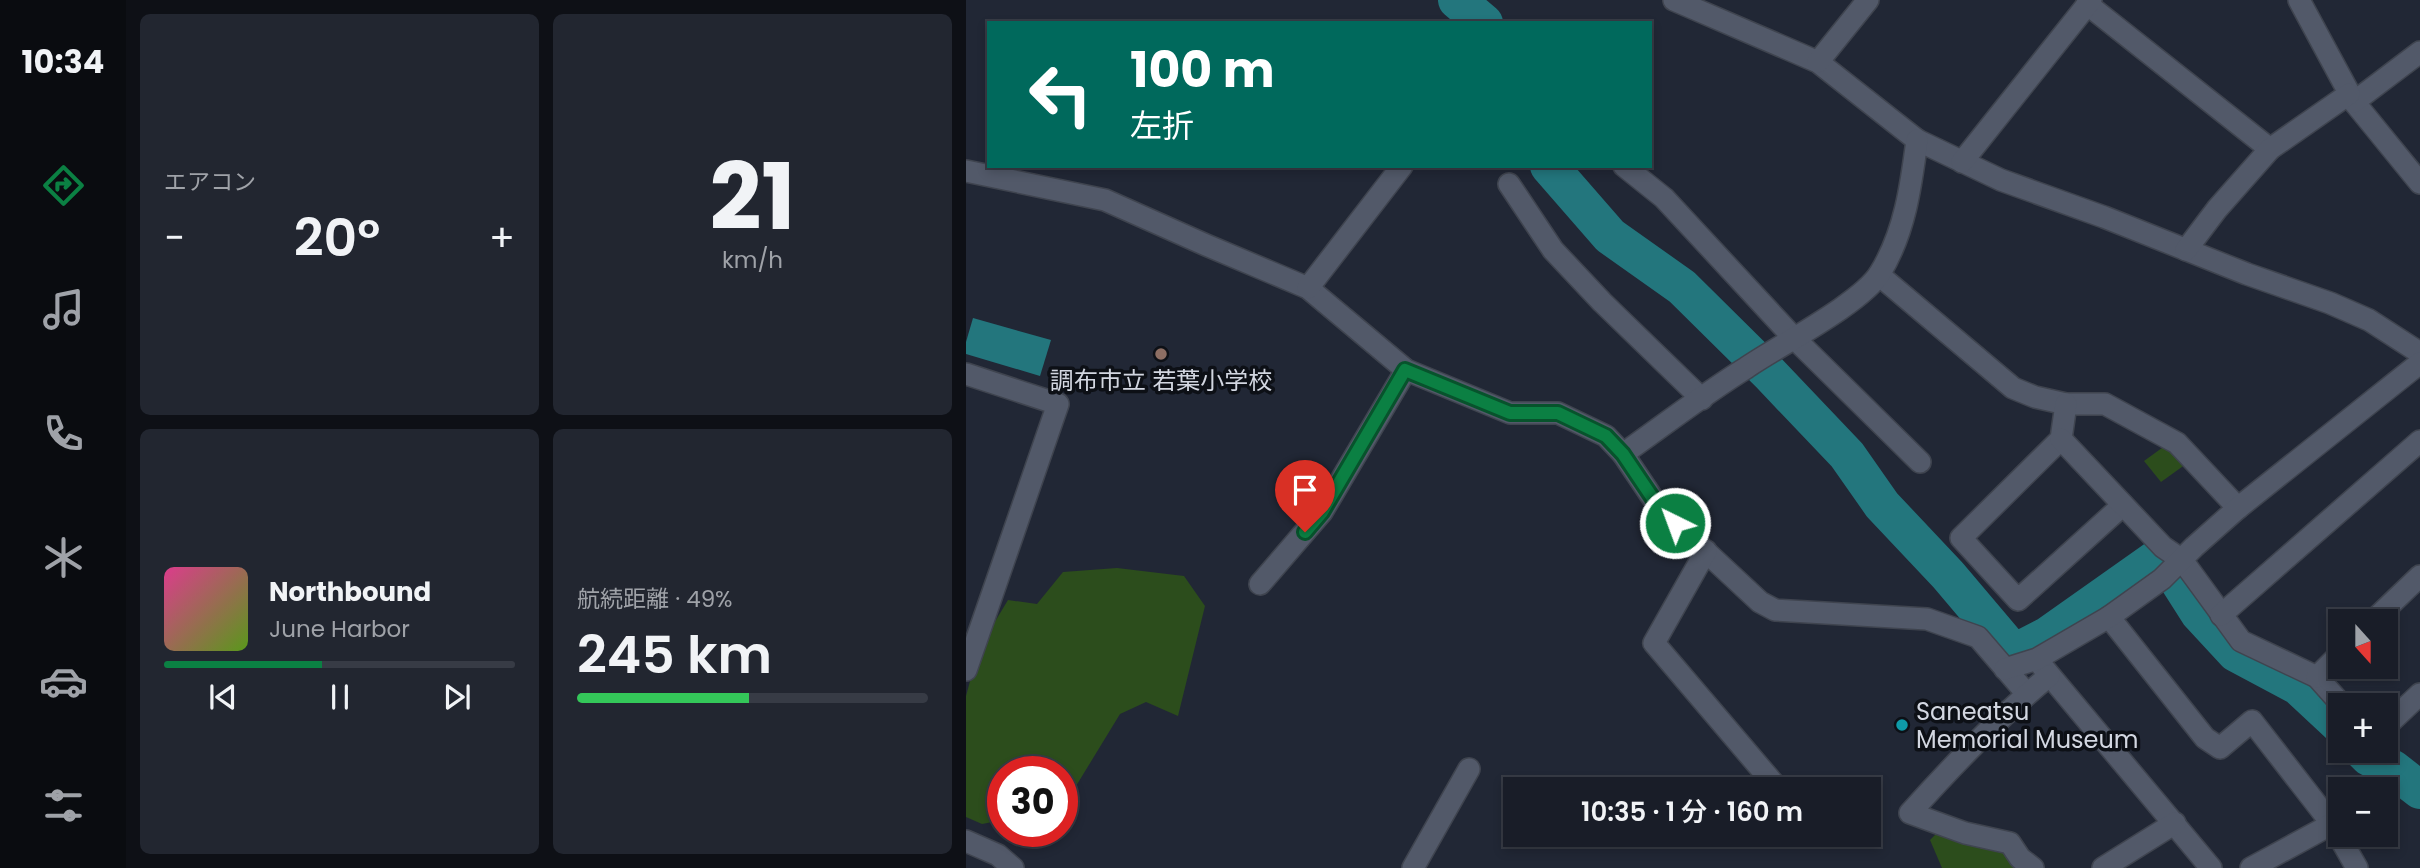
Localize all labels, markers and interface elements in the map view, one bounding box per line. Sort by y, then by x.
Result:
text: 100 m [1130,36,1275,104]
text: 10:34 [21,39,105,84]
icon: left [1015,49,1106,140]
text: 左折 [1130,103,1194,148]
text: 21 [709,133,796,261]
icon: directions [39,161,88,210]
text: エアコン [164,166,256,198]
text: 20° [294,201,380,274]
text: − [164,211,185,264]
text: + [489,211,515,264]
text: km/h [722,244,783,276]
icon: music [39,285,88,334]
marker: 調布市立 若葉小学校 [1153,346,1169,362]
place label: 調布市立 若葉小学校 [1050,364,1272,397]
icon: phone [39,409,88,458]
pin [1275,460,1335,532]
icon: arrive [1286,471,1324,509]
position arrow [1638,486,1712,560]
icon: climate [39,533,88,582]
text: Northbound [269,574,431,610]
text: 航続距離 · 49% [577,583,733,615]
north arrow [2328,609,2398,679]
map controls [2328,609,2398,847]
text: June Harbor [269,613,410,645]
text: 245 km [577,618,772,691]
icon: car [39,657,88,706]
icon: previous [204,678,242,716]
icon: pause [321,678,359,716]
icon: next [438,678,476,716]
button: + [2328,693,2398,763]
place label: Saneatsu Memorial Museum [1916,695,2139,756]
marker: Saneatsu Memorial Museum [1894,717,1910,733]
speed limit sign: 30 [987,756,1078,847]
button: − [2328,777,2398,847]
icon: filters [39,781,88,830]
text: 10:35 · 1 分 · 160 m [1581,794,1803,830]

